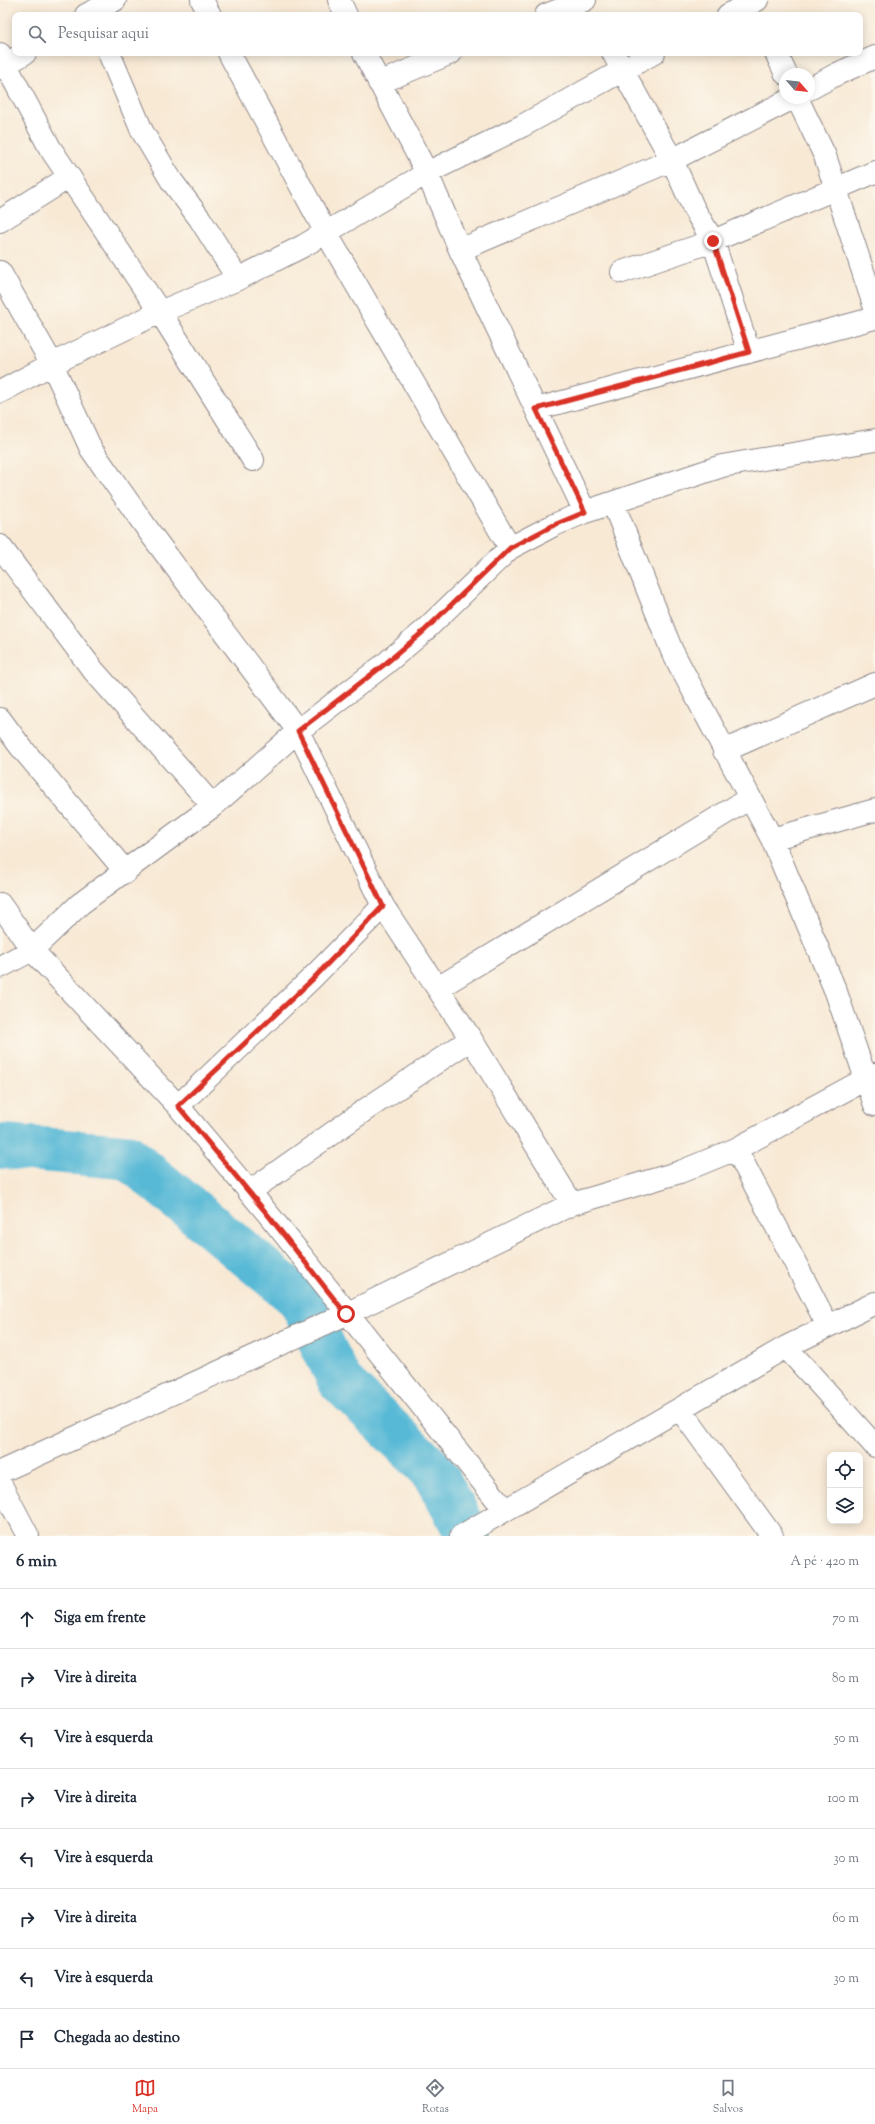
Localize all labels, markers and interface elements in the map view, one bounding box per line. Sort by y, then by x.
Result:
search box [12,12,863,56]
icon: search [26,23,48,45]
text: Pesquisar aqui [58,24,149,45]
north arrow [779,68,815,104]
route end [704,232,722,250]
route start [337,1305,355,1323]
map controls [827,1452,863,1524]
button: locate [827,1452,863,1488]
button: layers [827,1488,863,1524]
text: 6 min [16,1550,57,1574]
text: A pé · 420 m [791,1553,859,1571]
icon: ahead [16,1608,38,1630]
text: Siga em frente [54,1608,146,1629]
text: 70 m [832,1610,859,1628]
icon: right [16,1668,38,1690]
text: Vire à direita [54,1668,137,1689]
text: 80 m [832,1670,859,1688]
icon: left [16,1728,38,1750]
text: Vire à esquerda [54,1728,153,1749]
text: 50 m [834,1730,859,1748]
icon: right [16,1788,38,1810]
text: Vire à direita [54,1788,137,1809]
text: 100 m [827,1790,859,1808]
icon: left [16,1848,38,1870]
text: Vire à esquerda [54,1848,153,1869]
text: 30 m [833,1850,859,1868]
icon: right [16,1908,38,1930]
text: Vire à direita [54,1908,137,1929]
text: 60 m [832,1910,859,1928]
icon: left [16,1968,38,1990]
text: Vire à esquerda [54,1968,153,1989]
text: 30 m [833,1970,859,1988]
icon: arrive [16,2028,38,2050]
text: Chegada ao destino [54,2028,180,2049]
tab: Mapa [132,2077,158,2117]
tab: Rotas [422,2077,449,2117]
tab: Salvos [713,2077,743,2117]

